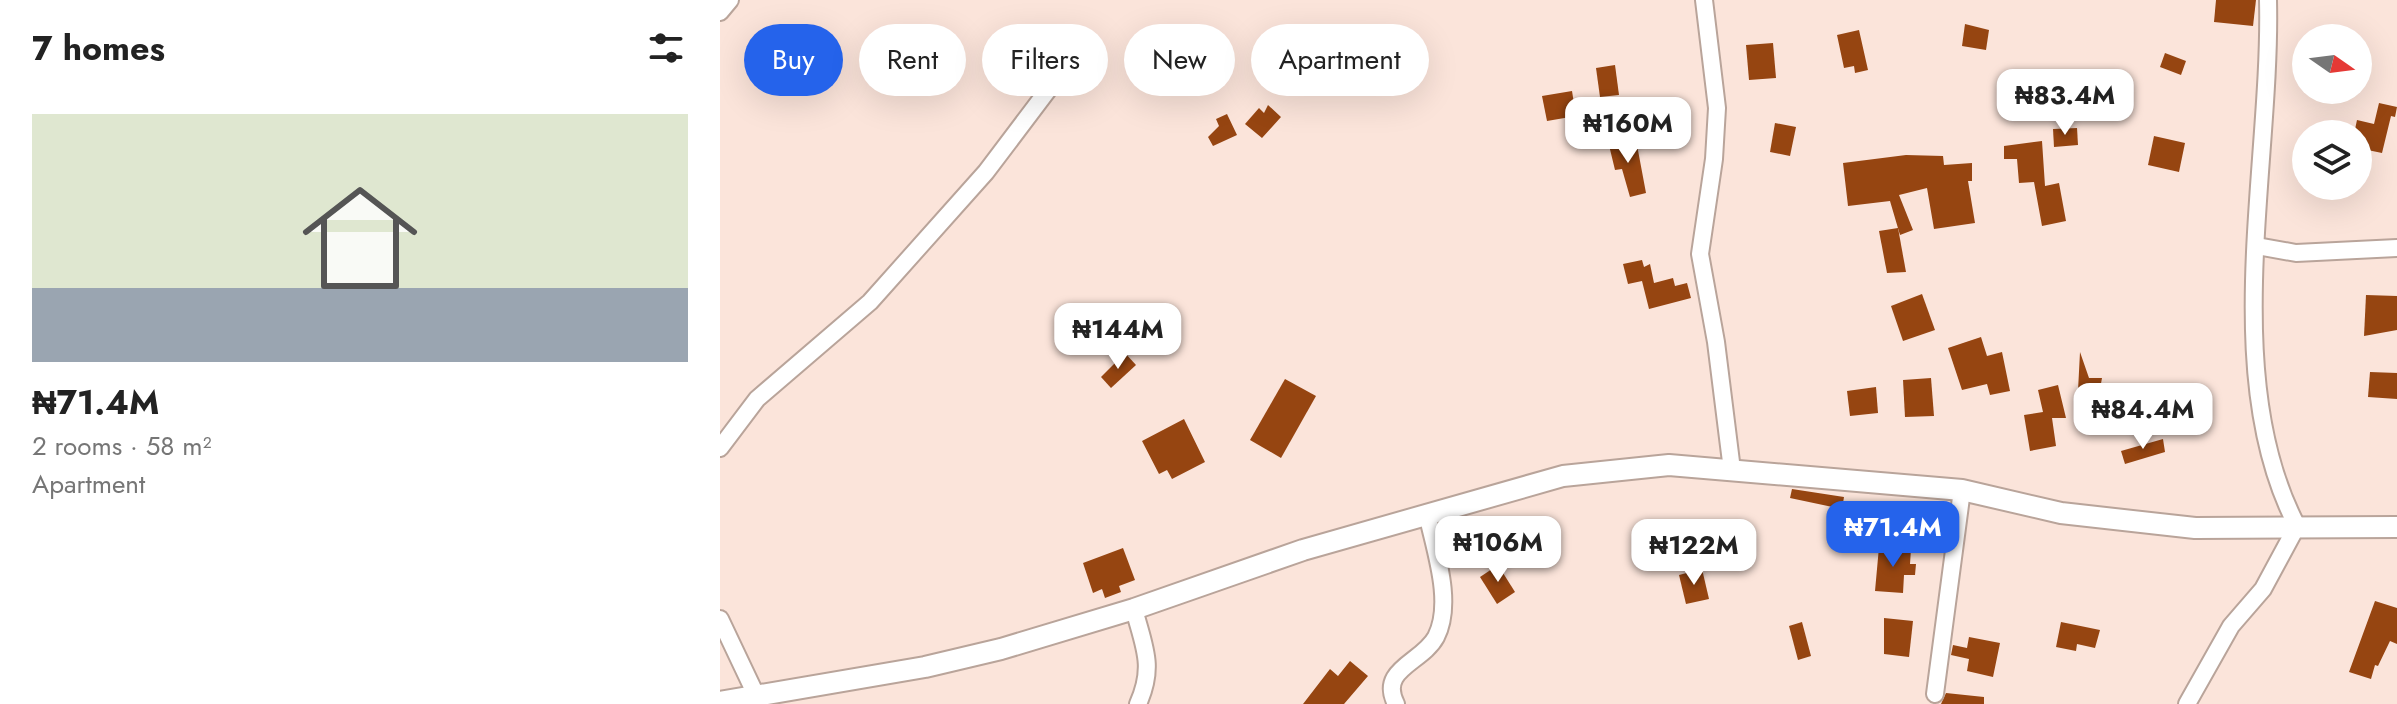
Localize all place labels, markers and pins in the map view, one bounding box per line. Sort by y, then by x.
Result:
pin: ₦83.4M [2000,69,2130,137]
pin: ₦160M [1572,97,1684,165]
pin: ₦144M [1062,303,1174,371]
pin: ₦84.4M [2078,383,2208,451]
pin: ₦71.4M [1828,501,1958,569]
pin: ₦106M [1442,516,1554,584]
pin: ₦122M [1638,519,1750,587]

